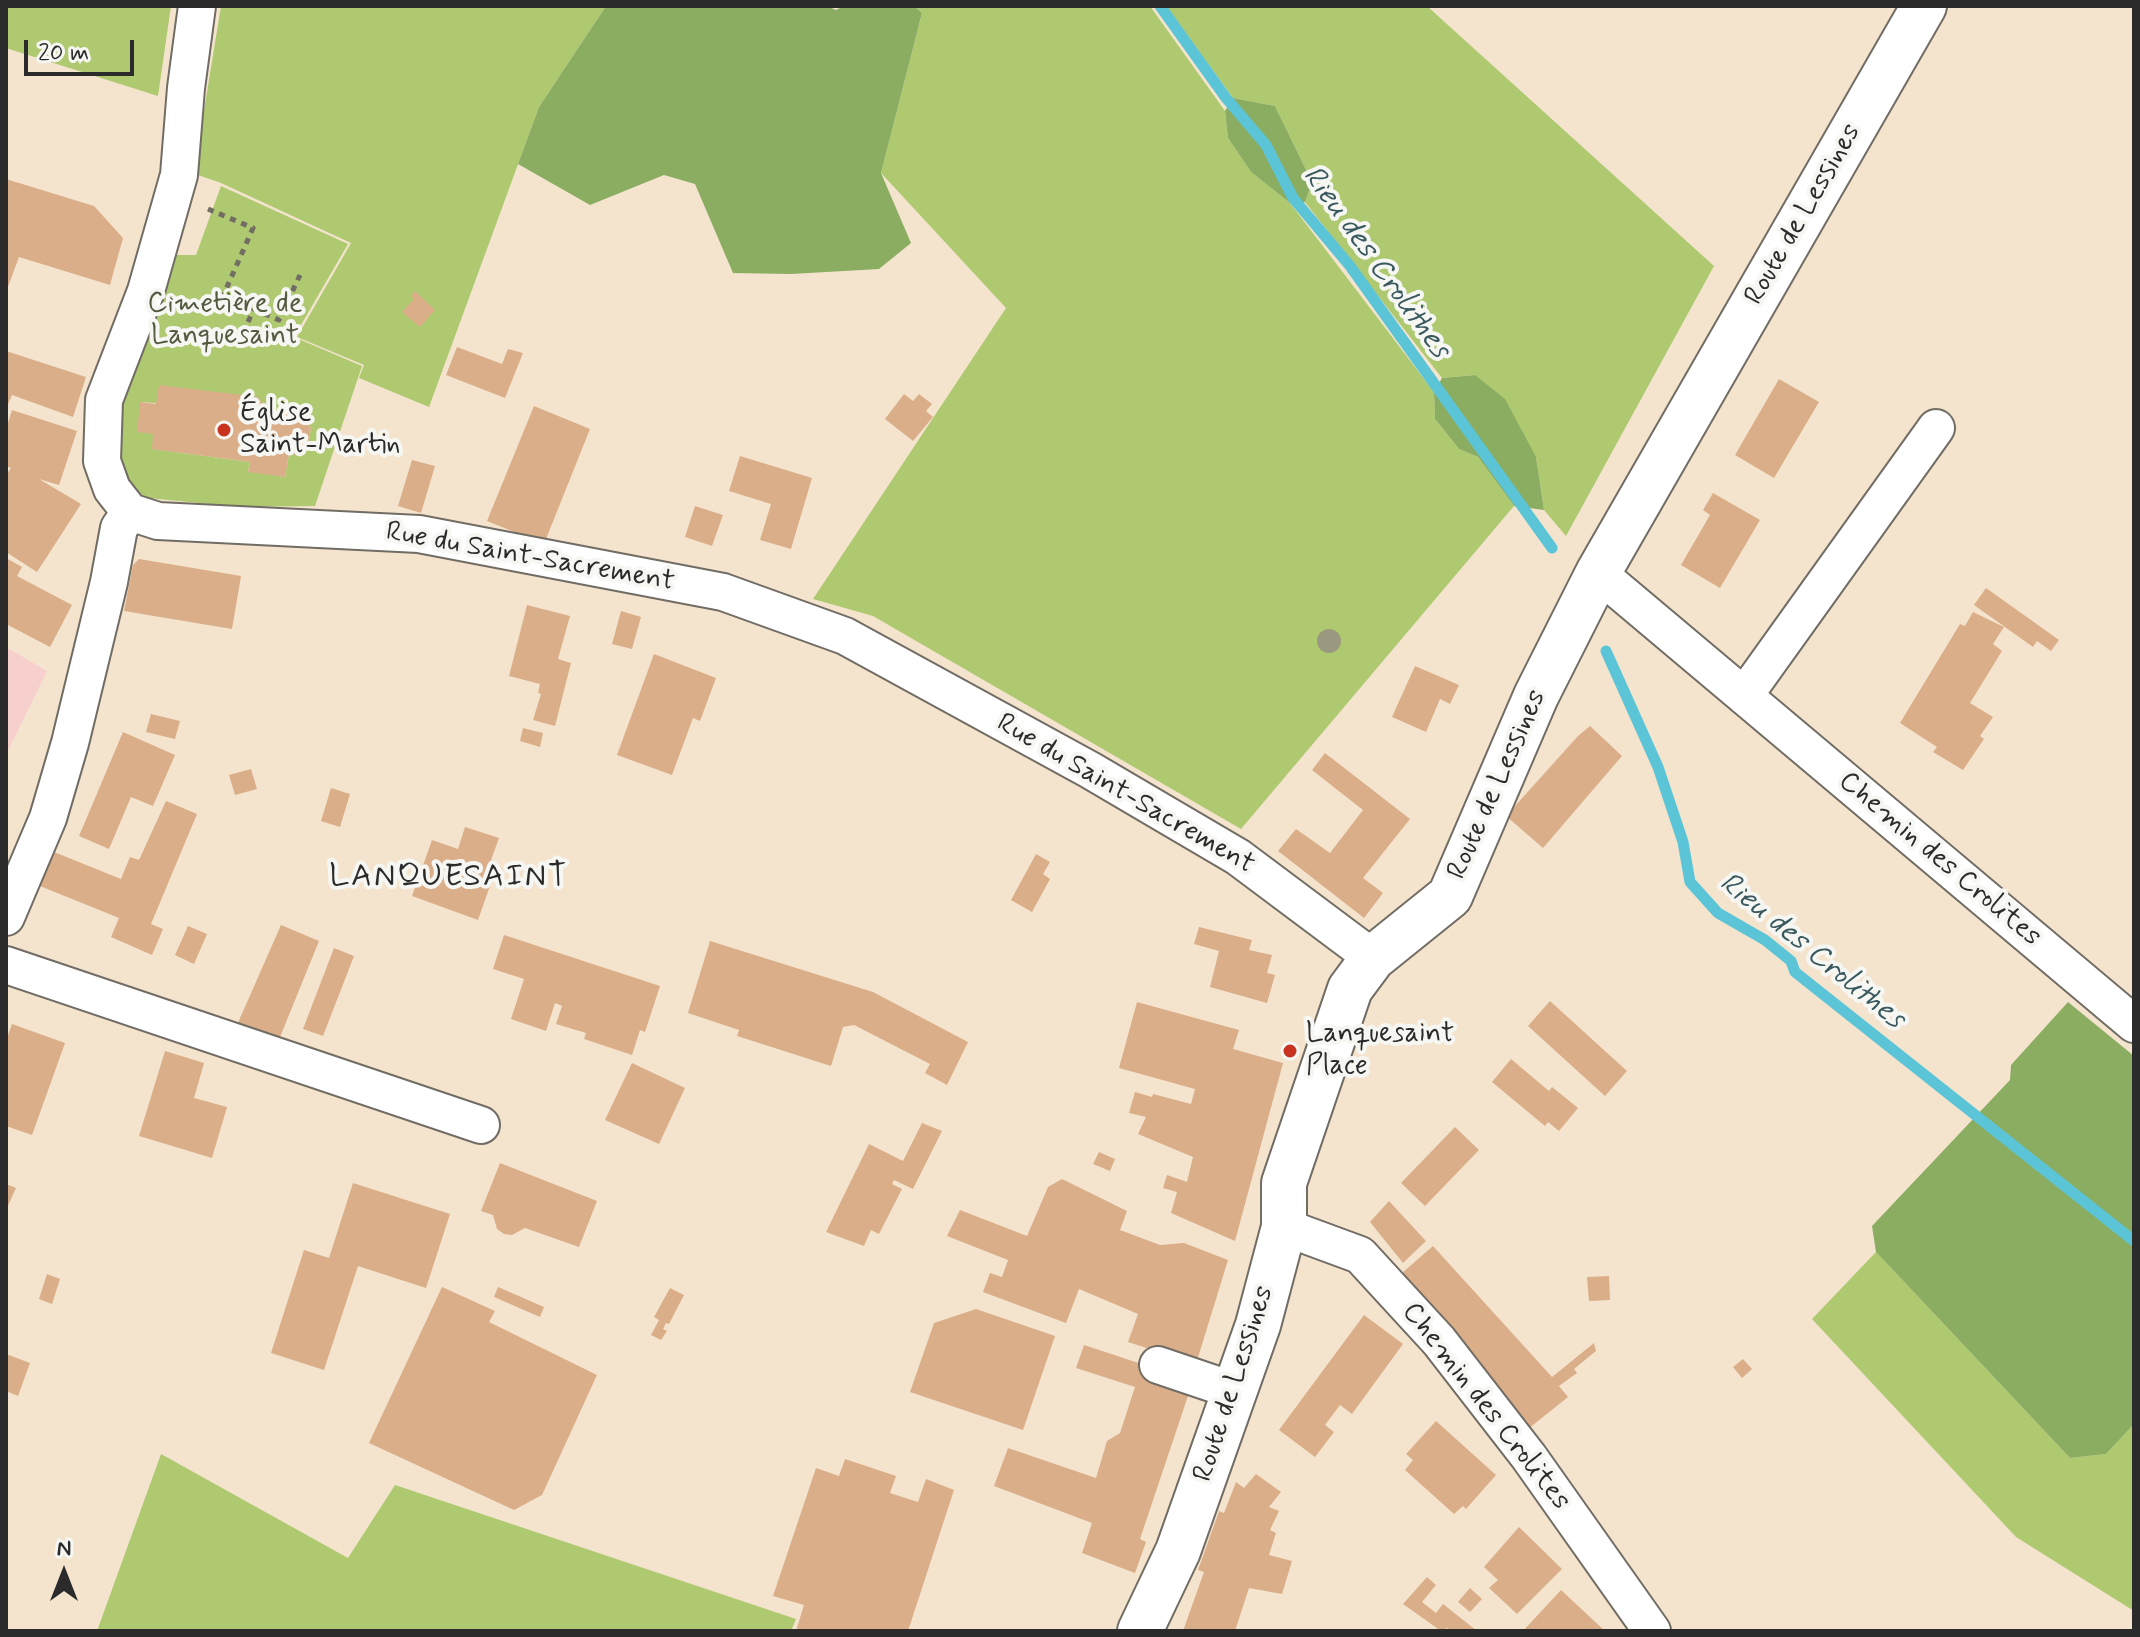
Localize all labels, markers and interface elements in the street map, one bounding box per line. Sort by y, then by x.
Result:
scale bar [28,24,138,74]
text: 20 m [38,38,89,69]
street label: Route de Lessines [1739,118,1869,312]
water label: Rieu des Crolithes [1293,160,1457,366]
park label: Cimetière de Lanquesaint [147,288,303,354]
place label: Église Saint-Martin [240,397,400,463]
marker: Église Saint-Martin [215,421,233,439]
street label: Rue du Saint-Sacrement [383,516,677,600]
street label: Route de Lessines [1441,685,1555,885]
street label: Rue du Saint-Sacrement [990,707,1260,883]
street label: Chemin des Crolites [1831,765,2047,955]
district label: LANQUESAINT [325,859,573,897]
water label: Rieu des Crolithes [1711,866,1911,1038]
place label: Lanquesaint Place [1306,1018,1454,1084]
marker: Lanquesaint Place [1281,1042,1299,1060]
street label: Route de Lessines [1188,1282,1282,1486]
street label: Chemin des Crolites [1393,1296,1577,1518]
north arrow [24,1533,104,1613]
text: N [57,1535,71,1563]

